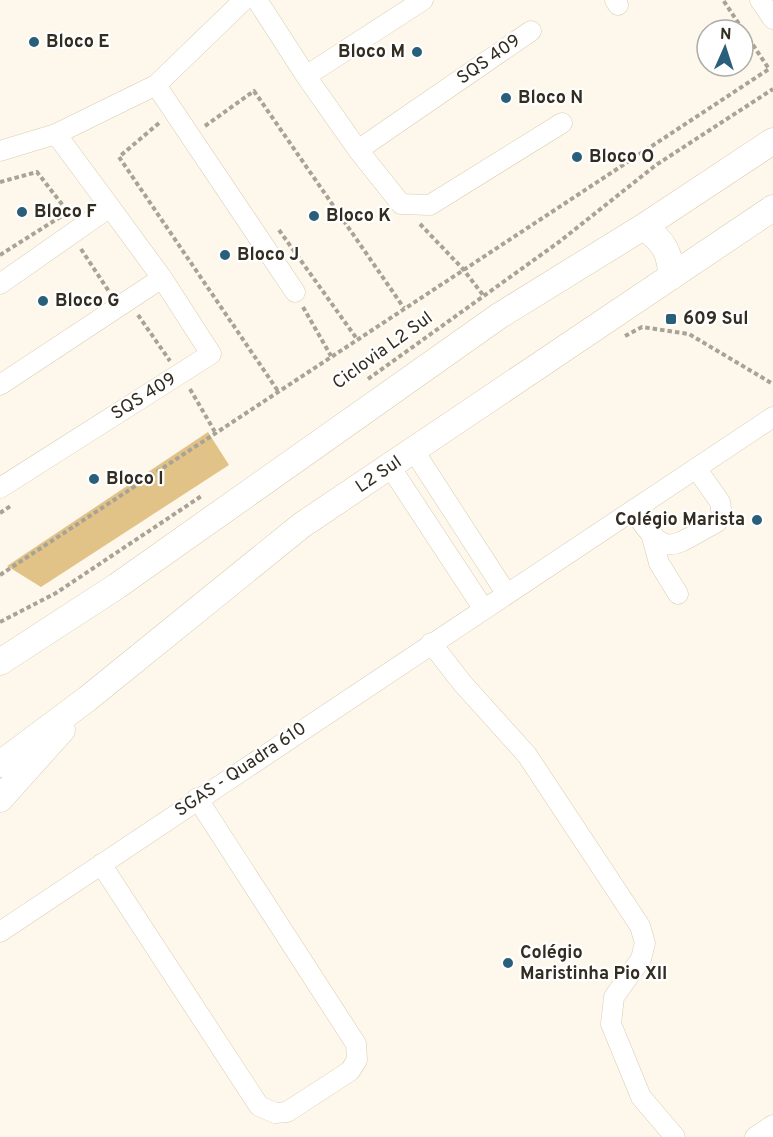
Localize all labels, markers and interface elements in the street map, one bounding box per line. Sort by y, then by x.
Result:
north arrow [695,18,755,78]
text: N [719,25,732,45]
street label: SQS 409 [453,30,525,90]
place label: Bloco E [46,31,110,54]
marker: Bloco E [27,35,41,49]
place label: Bloco M [338,41,405,64]
marker: Bloco M [410,45,424,59]
place label: Bloco N [518,87,583,110]
marker: Bloco N [499,91,513,105]
place label: Bloco O [589,146,654,169]
marker: Bloco O [570,150,584,164]
place label: Bloco F [34,201,97,224]
marker: Bloco F [15,205,29,219]
place label: Bloco K [326,205,391,228]
marker: Bloco K [307,209,321,223]
place label: Bloco J [237,244,299,267]
marker: Bloco J [218,248,232,262]
place label: Bloco G [55,290,120,313]
marker: Bloco G [36,294,50,308]
street label: Ciclovia L2 Sul [328,307,438,395]
place label: 609 Sul [683,308,748,331]
marker: 609 Sul [664,312,678,326]
street label: SQS 409 [107,368,181,426]
street label: L2 Sul [351,451,407,499]
place label: Bloco I [106,468,164,491]
marker: Bloco I [87,472,101,486]
place label: Colégio Marista [615,509,745,532]
marker: Colégio Marista [750,513,764,527]
street label: SGAS - Quadra 610 [171,717,311,823]
place label: Colégio Maristinha Pio XII [520,942,667,986]
marker: Colégio Maristinha Pio XII [501,956,515,970]

